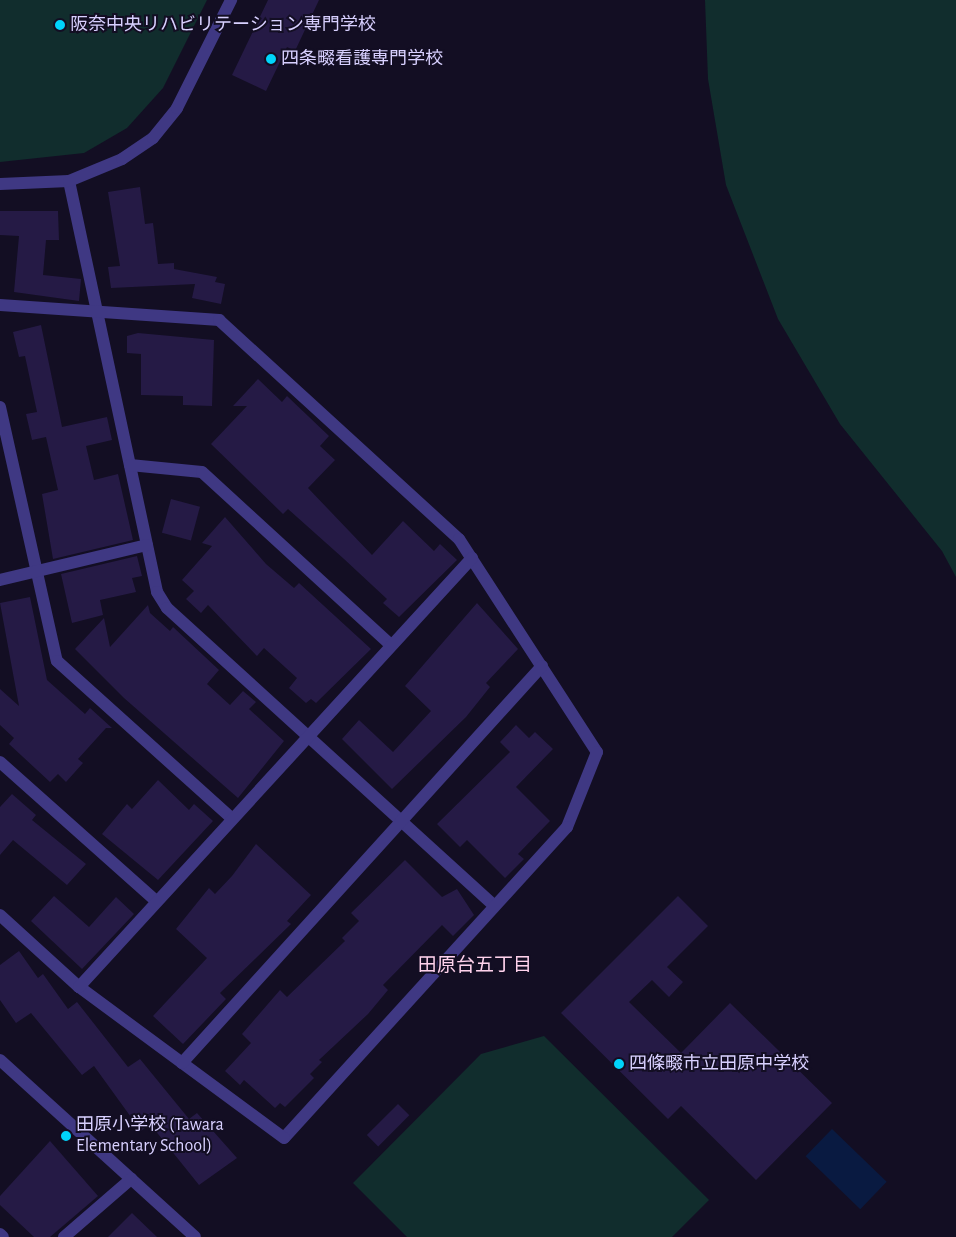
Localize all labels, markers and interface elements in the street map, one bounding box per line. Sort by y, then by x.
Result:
place label: 阪奈中央リハビリテーション専門学校 [70,14,376,36]
marker: 阪奈中央リハビリテーション専門学校 [54,19,66,31]
place label: 四条畷看護専門学校 [281,48,443,70]
marker: 四条畷看護専門学校 [265,53,277,65]
district label: 田原台五丁目 [418,955,532,977]
place label: 四條畷市立田原中学校 [629,1053,809,1075]
marker: 四條畷市立田原中学校 [613,1058,625,1070]
place label: 田原小学校 (Tawara Elementary School) [76,1115,224,1158]
marker: 田原小学校 (Tawara Elementary School) [60,1130,72,1142]

